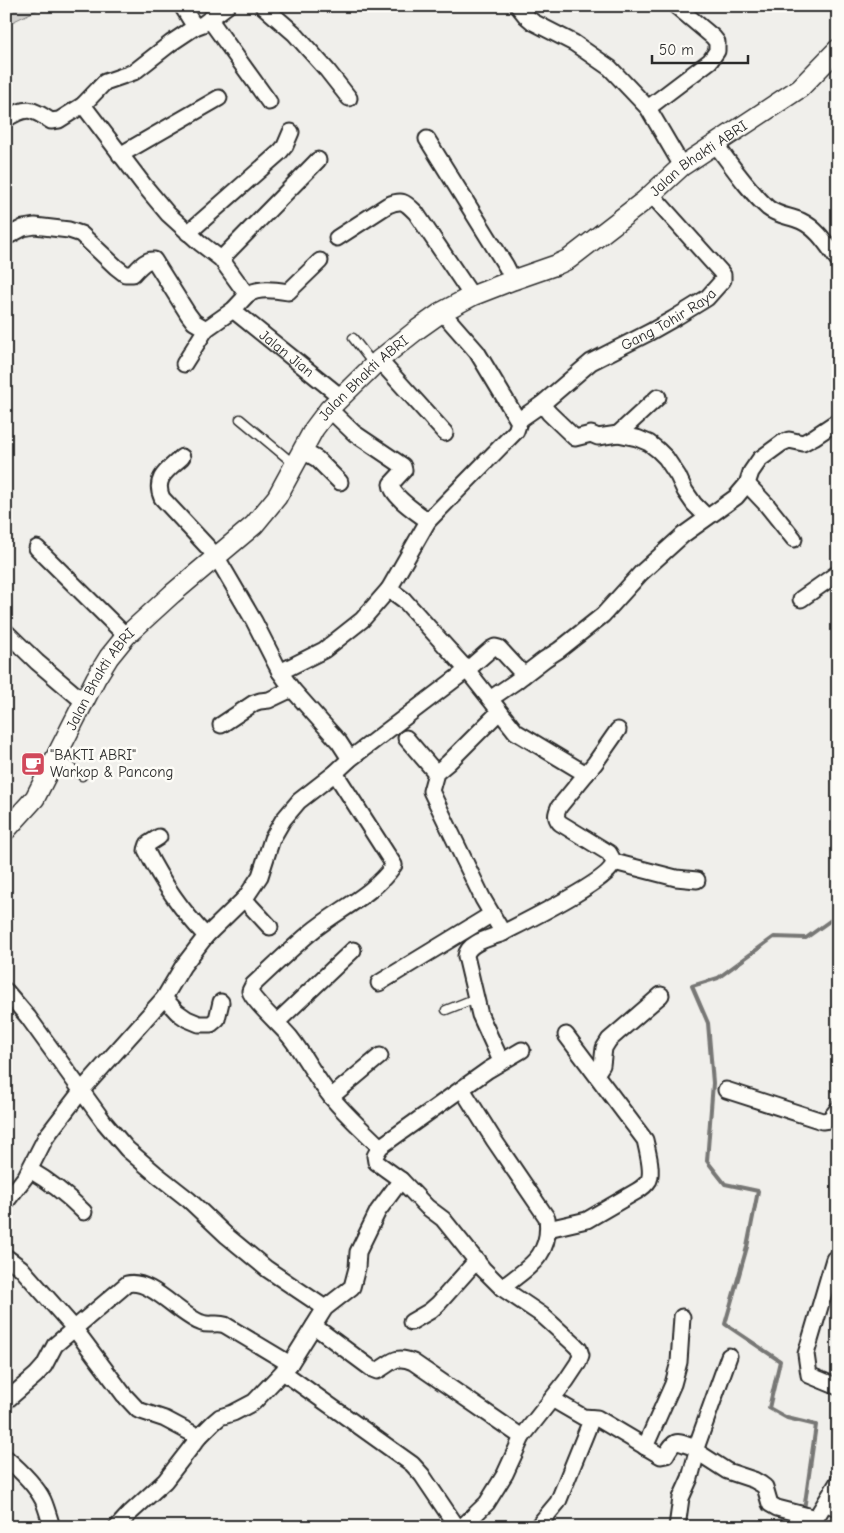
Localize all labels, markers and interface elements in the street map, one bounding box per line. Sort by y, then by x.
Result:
scale bar [652,32,748,64]
text: 50 m [659,41,694,59]
street label: Jalan Bhakti ABRI [646,116,751,200]
street label: Gang Tohir Raya [618,285,720,354]
street label: Jalan Jian [256,326,318,381]
street label: Jalan Bhakti ABRI [315,331,412,424]
street label: Jalan Bhakti ABRI [62,624,138,733]
place label: "BAKTI ABRI" Warkop & Pancong [50,746,173,781]
cafe icon: "BAKTI ABRI" Warkop & Pancong [20,751,46,777]

